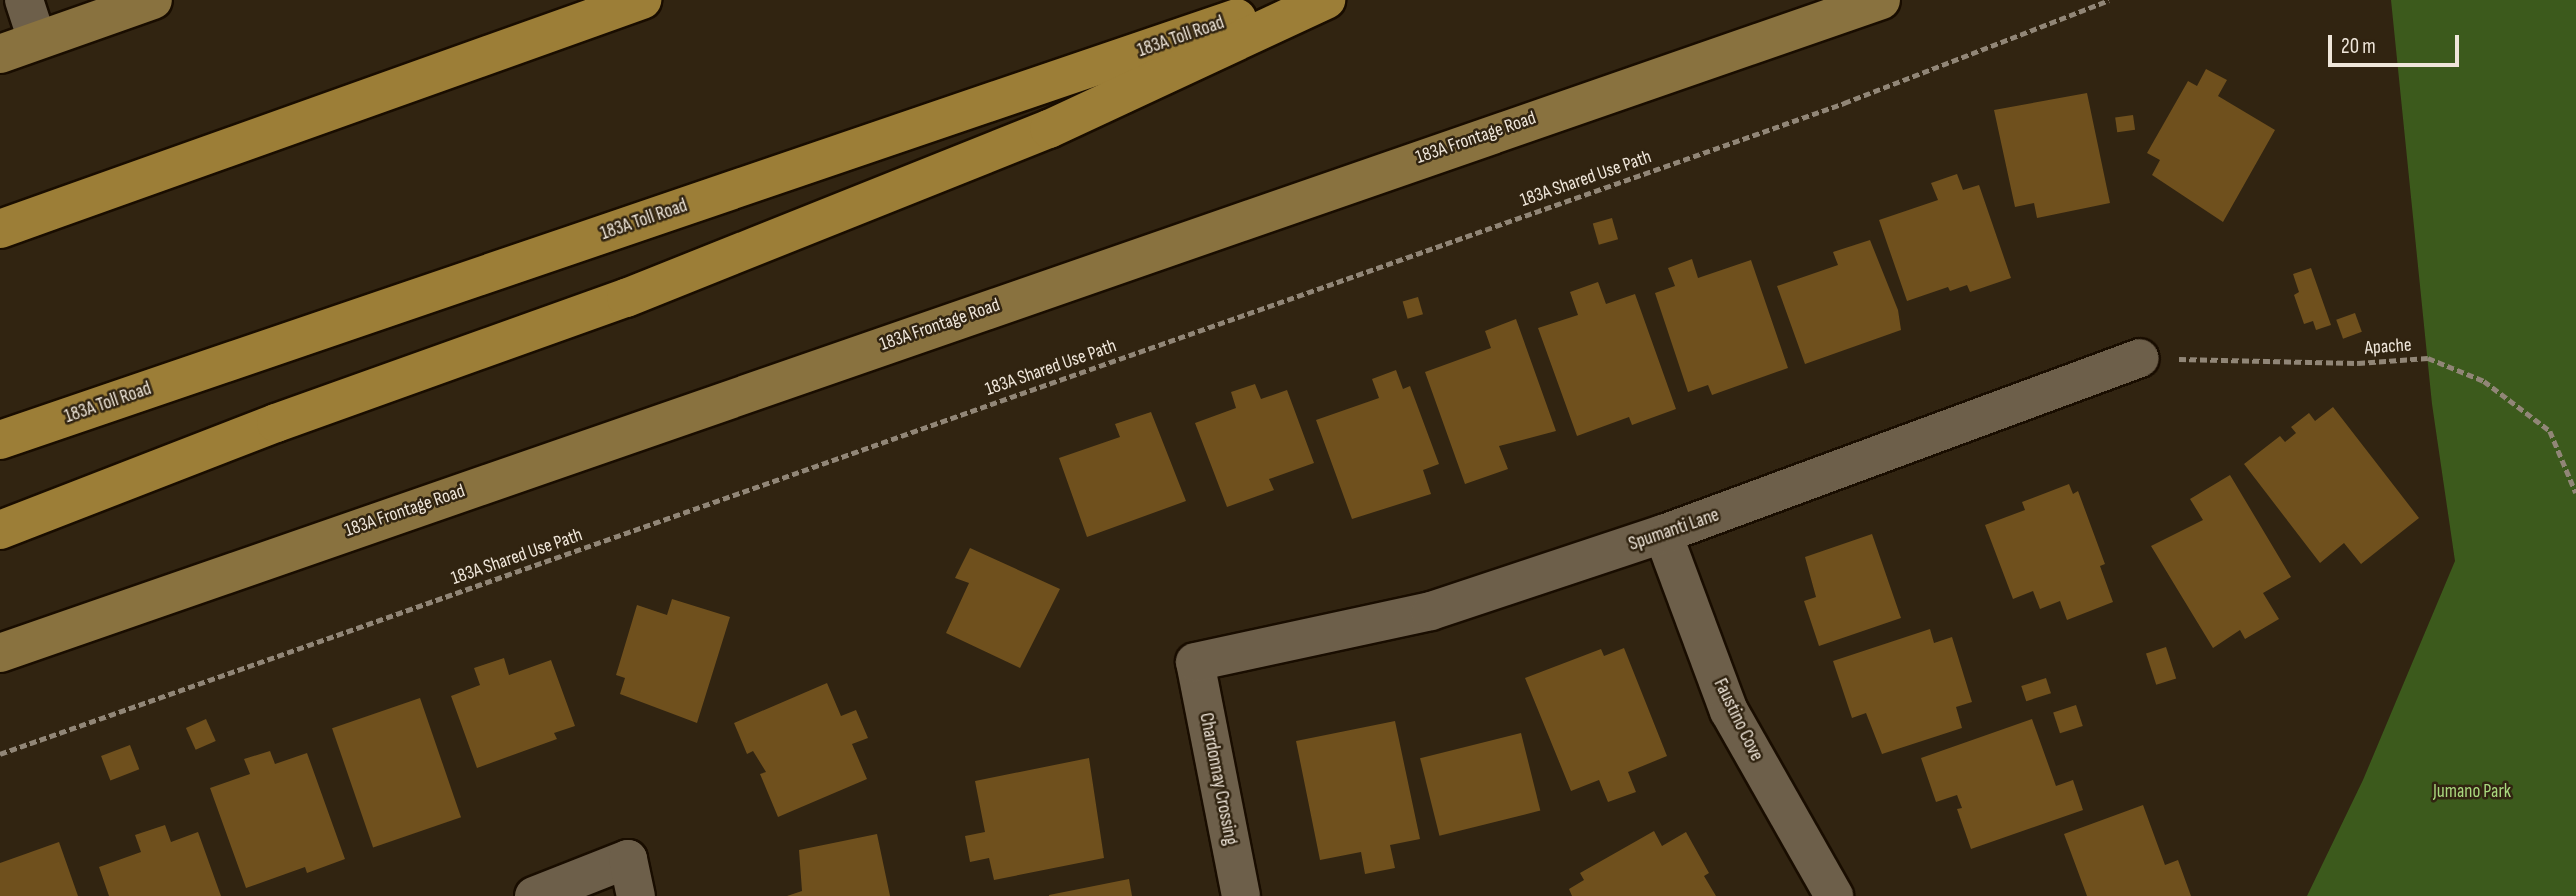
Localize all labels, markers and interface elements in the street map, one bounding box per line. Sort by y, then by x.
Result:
street label: 183A Toll Road [1135,12,1227,62]
scale bar [2331,21,2462,65]
text: 20 m [2341,34,2376,59]
street label: 183A Frontage Road [1413,107,1539,169]
street label: 183A Shared Use Path [1517,146,1655,212]
street label: 183A Toll Road [598,195,690,245]
street label: 183A Frontage Road [877,294,1003,356]
street label: Apache [2364,334,2412,360]
street label: 183A Shared Use Path [982,335,1120,401]
street label: 183A Toll Road [62,378,154,428]
street label: 183A Frontage Road [342,480,468,542]
street label: Spumanti Lane [1626,504,1722,556]
street label: 183A Shared Use Path [448,524,586,590]
street label: Faustino Cove [1708,675,1768,765]
street label: Chardonnay Crossing [1194,711,1242,847]
park label: Jumano Park [2433,781,2511,803]

